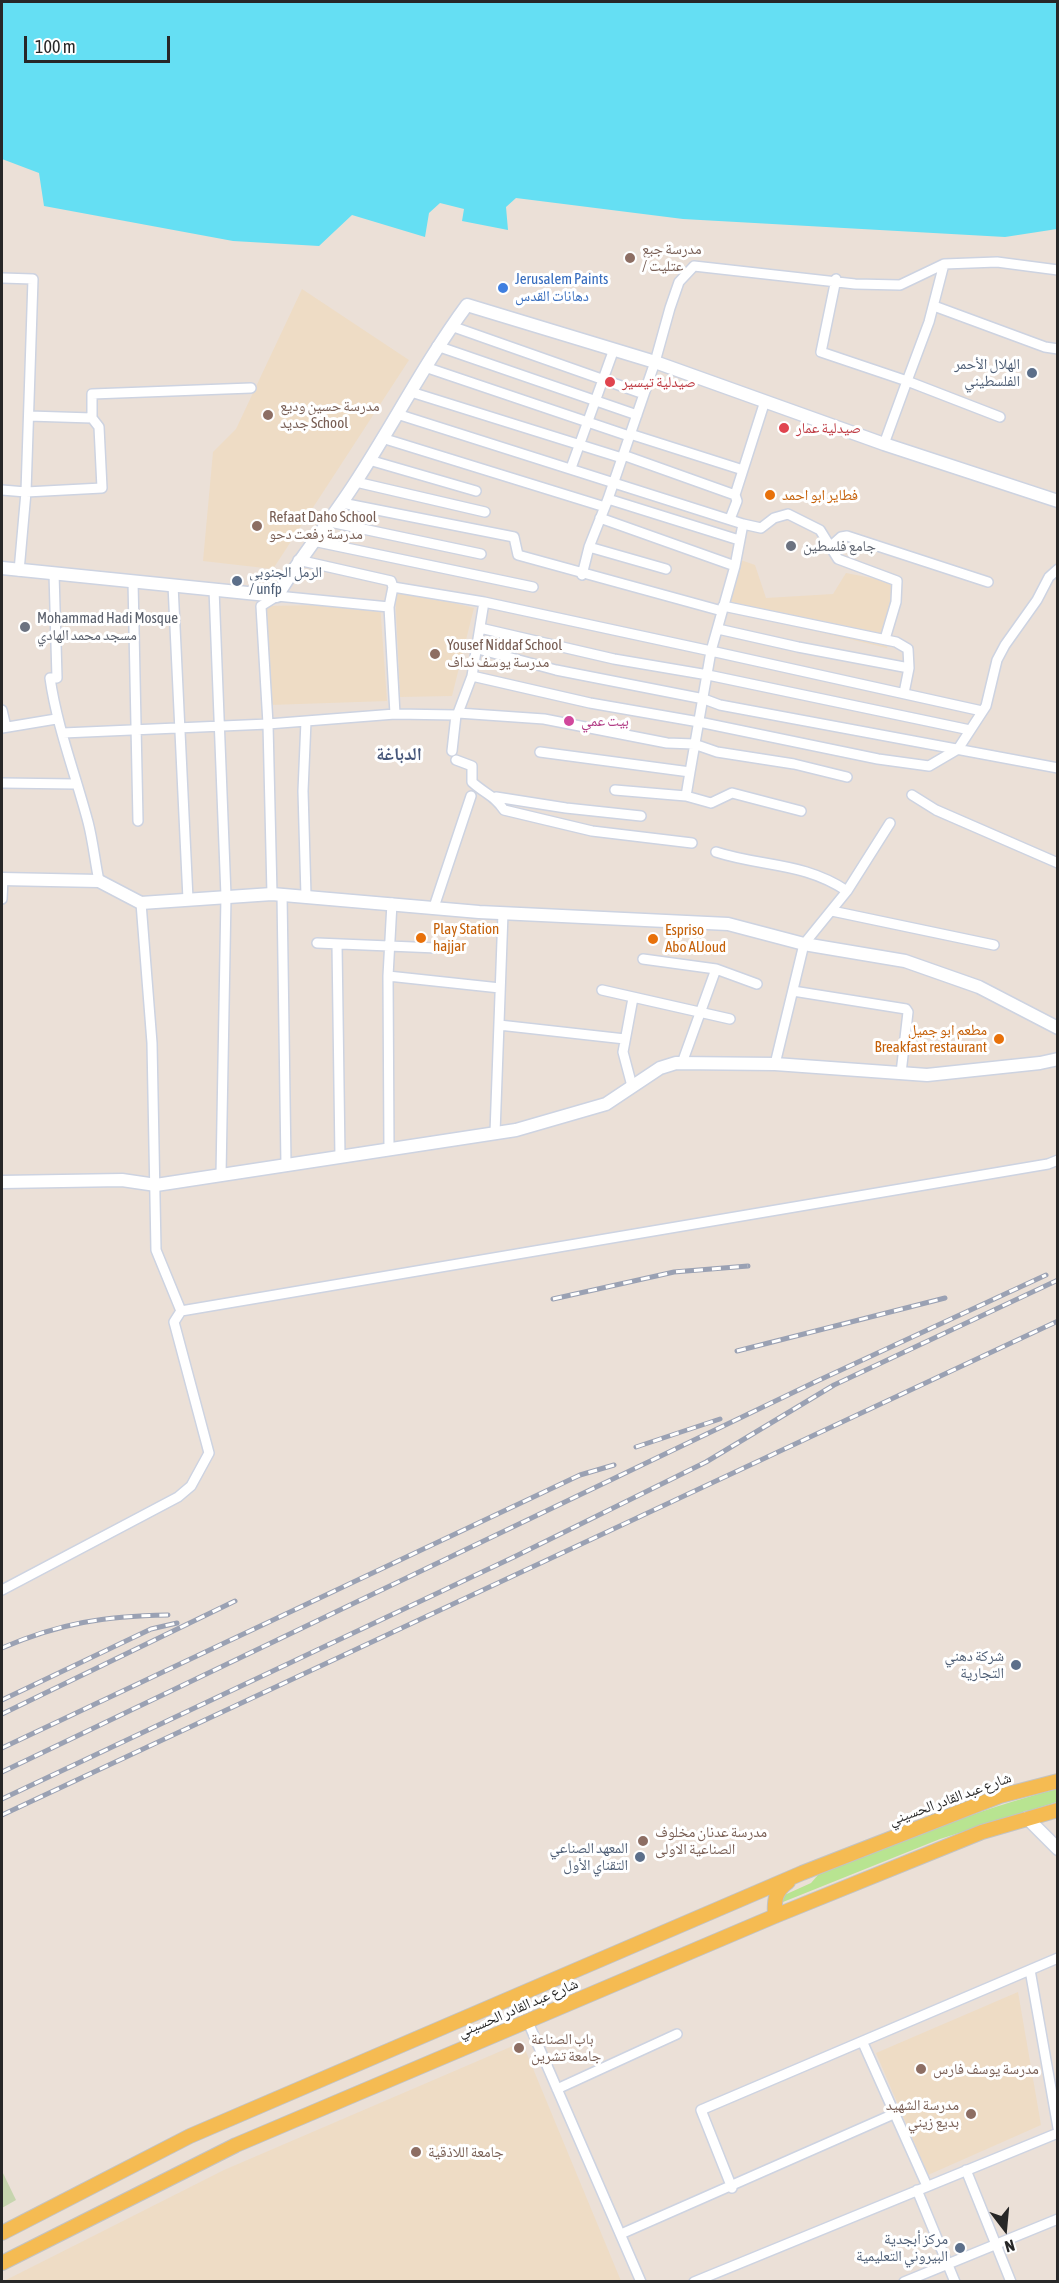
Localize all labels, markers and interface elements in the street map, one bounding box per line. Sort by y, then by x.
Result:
scale bar [27,24,172,62]
text: 100 m [35,36,76,57]
place label: مدرسة جبع / عتليت [642,240,702,275]
marker: مدرسة جبع / عتليت [623,251,637,265]
place label: Jerusalem Paints دهانات القدس [515,270,608,305]
marker: Jerusalem Paints دهانات القدس [496,281,510,295]
place label: الهلال الأحمر الفلسطيني [954,355,1020,390]
marker: الهلال الأحمر الفلسطيني [1025,366,1039,380]
place label: صيدلية تيسير [622,373,696,391]
marker: صيدلية تيسير [603,375,617,389]
place label: مدرسة حسين وديع جديد School [280,397,380,432]
marker: مدرسة حسين وديع جديد School [261,408,275,422]
place label: صيدلية عمار [796,419,861,437]
marker: صيدلية عمار [777,421,791,435]
place label: فطاير ابو احمد [782,486,858,504]
marker: فطاير ابو احمد [763,488,777,502]
place label: Refaat Daho School مدرسة رفعت دحو [269,508,377,543]
marker: Refaat Daho School مدرسة رفعت دحو [250,519,264,533]
place label: جامع فلسطين [803,537,876,555]
marker: جامع فلسطين [784,539,798,553]
place label: الرمل الجنوبي / unfp [249,563,322,598]
marker: الرمل الجنوبي / unfp [230,574,244,588]
place label: Mohammad Hadi Mosque مسجد محمد الهادي [37,609,178,644]
marker: Mohammad Hadi Mosque مسجد محمد الهادي [18,620,32,634]
place label: Yousef Niddaf School مدرسة يوسف نداف [447,636,562,671]
marker: Yousef Niddaf School مدرسة يوسف نداف [428,647,442,661]
place label: بيت عمي [581,712,629,730]
marker: بيت عمي [562,714,576,728]
district label: الدباغة [376,743,422,765]
place label: Play Station hajjar [433,920,499,955]
place label: Espriso Abo AlJoud [665,921,726,956]
marker: Play Station hajjar [414,931,428,945]
marker: Espriso Abo AlJoud [646,932,660,946]
place label: مطعم ابو جميل Breakfast restaurant [875,1021,987,1056]
marker: مطعم ابو جميل Breakfast restaurant [992,1032,1006,1046]
place label: شركة دهني التجارية [944,1647,1004,1682]
marker: شركة دهني التجارية [1009,1658,1023,1672]
street label: شارع عبد القادر الحسيني [886,1769,1014,1829]
place label: مدرسة عدنان مخلوف الصناعية الاولى [655,1823,767,1858]
marker: مدرسة عدنان مخلوف الصناعية الاولى [636,1834,650,1848]
place label: المعهد الصناعي التقناي الأول [549,1839,628,1874]
marker: المعهد الصناعي التقناي الأول [633,1850,647,1864]
street label: شارع عبد القادر الحسيني [455,1975,581,2041]
place label: باب الصناعة جامعة تشرين [531,2030,601,2065]
marker: باب الصناعة جامعة تشرين [512,2041,526,2055]
place label: مدرسة يوسف فارس [933,2060,1039,2078]
marker: مدرسة يوسف فارس [914,2062,928,2076]
place label: مدرسة الشهيد بديع زيني [886,2096,959,2131]
marker: مدرسة الشهيد بديع زيني [964,2107,978,2121]
place label: جامعة اللاذقية [428,2143,504,2161]
marker: جامعة اللاذقية [409,2145,423,2159]
north arrow [975,2199,1035,2259]
place label: مركز أبجدية البيروني التعليمية [856,2230,948,2265]
text: N [1003,2236,1017,2256]
marker: مركز أبجدية البيروني التعليمية [953,2241,967,2255]

